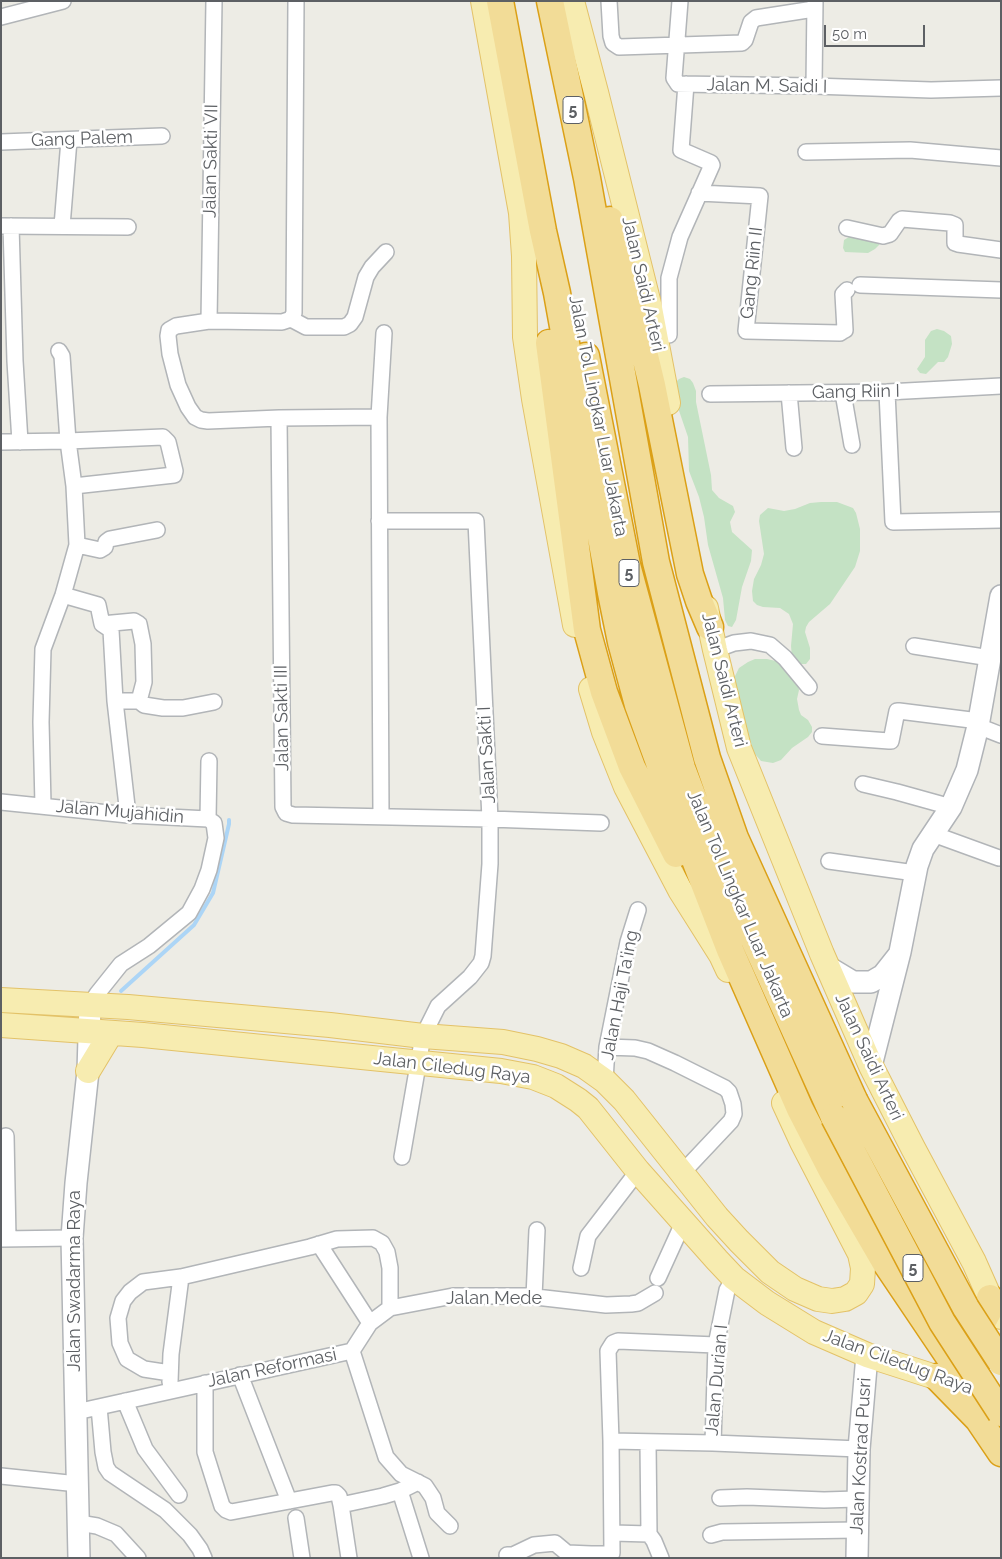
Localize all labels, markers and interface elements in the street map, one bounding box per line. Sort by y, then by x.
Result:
scale bar [827,15,928,47]
text: 50 m [832,25,867,43]
street label: Jalan M. Saidi I [706,74,828,98]
road number: 5 [563,96,583,124]
street label: Jalan Sakti VII [199,104,223,218]
street label: Gang Palem [31,126,133,152]
street label: Jalan Saidi Arteri [617,215,669,353]
street label: Gang Riin II [736,226,768,320]
street label: Jalan Tol Lingkar Luar Jakarta [564,294,632,538]
street label: Gang Riin I [812,380,900,404]
road number: 5 [619,560,639,586]
street label: Jalan Saidi Arteri [697,611,751,749]
street label: Jalan Sakti III [270,665,294,771]
street label: Jalan Sakti I [474,706,500,804]
street label: Jalan Tol Lingkar Luar Jakarta [682,787,798,1021]
street label: Jalan Mujahidin [55,796,185,828]
street label: Jalan Haji Ta'ing [597,928,643,1062]
street label: Jalan Saidi Arteri [830,990,908,1124]
street label: Jalan Ciledug Raya [372,1048,532,1088]
street label: Jalan Swadarma Raya [64,1190,86,1372]
road number: 5 [903,1254,923,1282]
street label: Jalan Mede [446,1288,542,1310]
street label: Jalan Durian I [701,1324,733,1436]
street label: Jalan Ciledug Raya [820,1325,976,1399]
street label: Jalan Reformasi [205,1344,339,1392]
street label: Jalan Kostrad Pusri [846,1377,876,1535]

